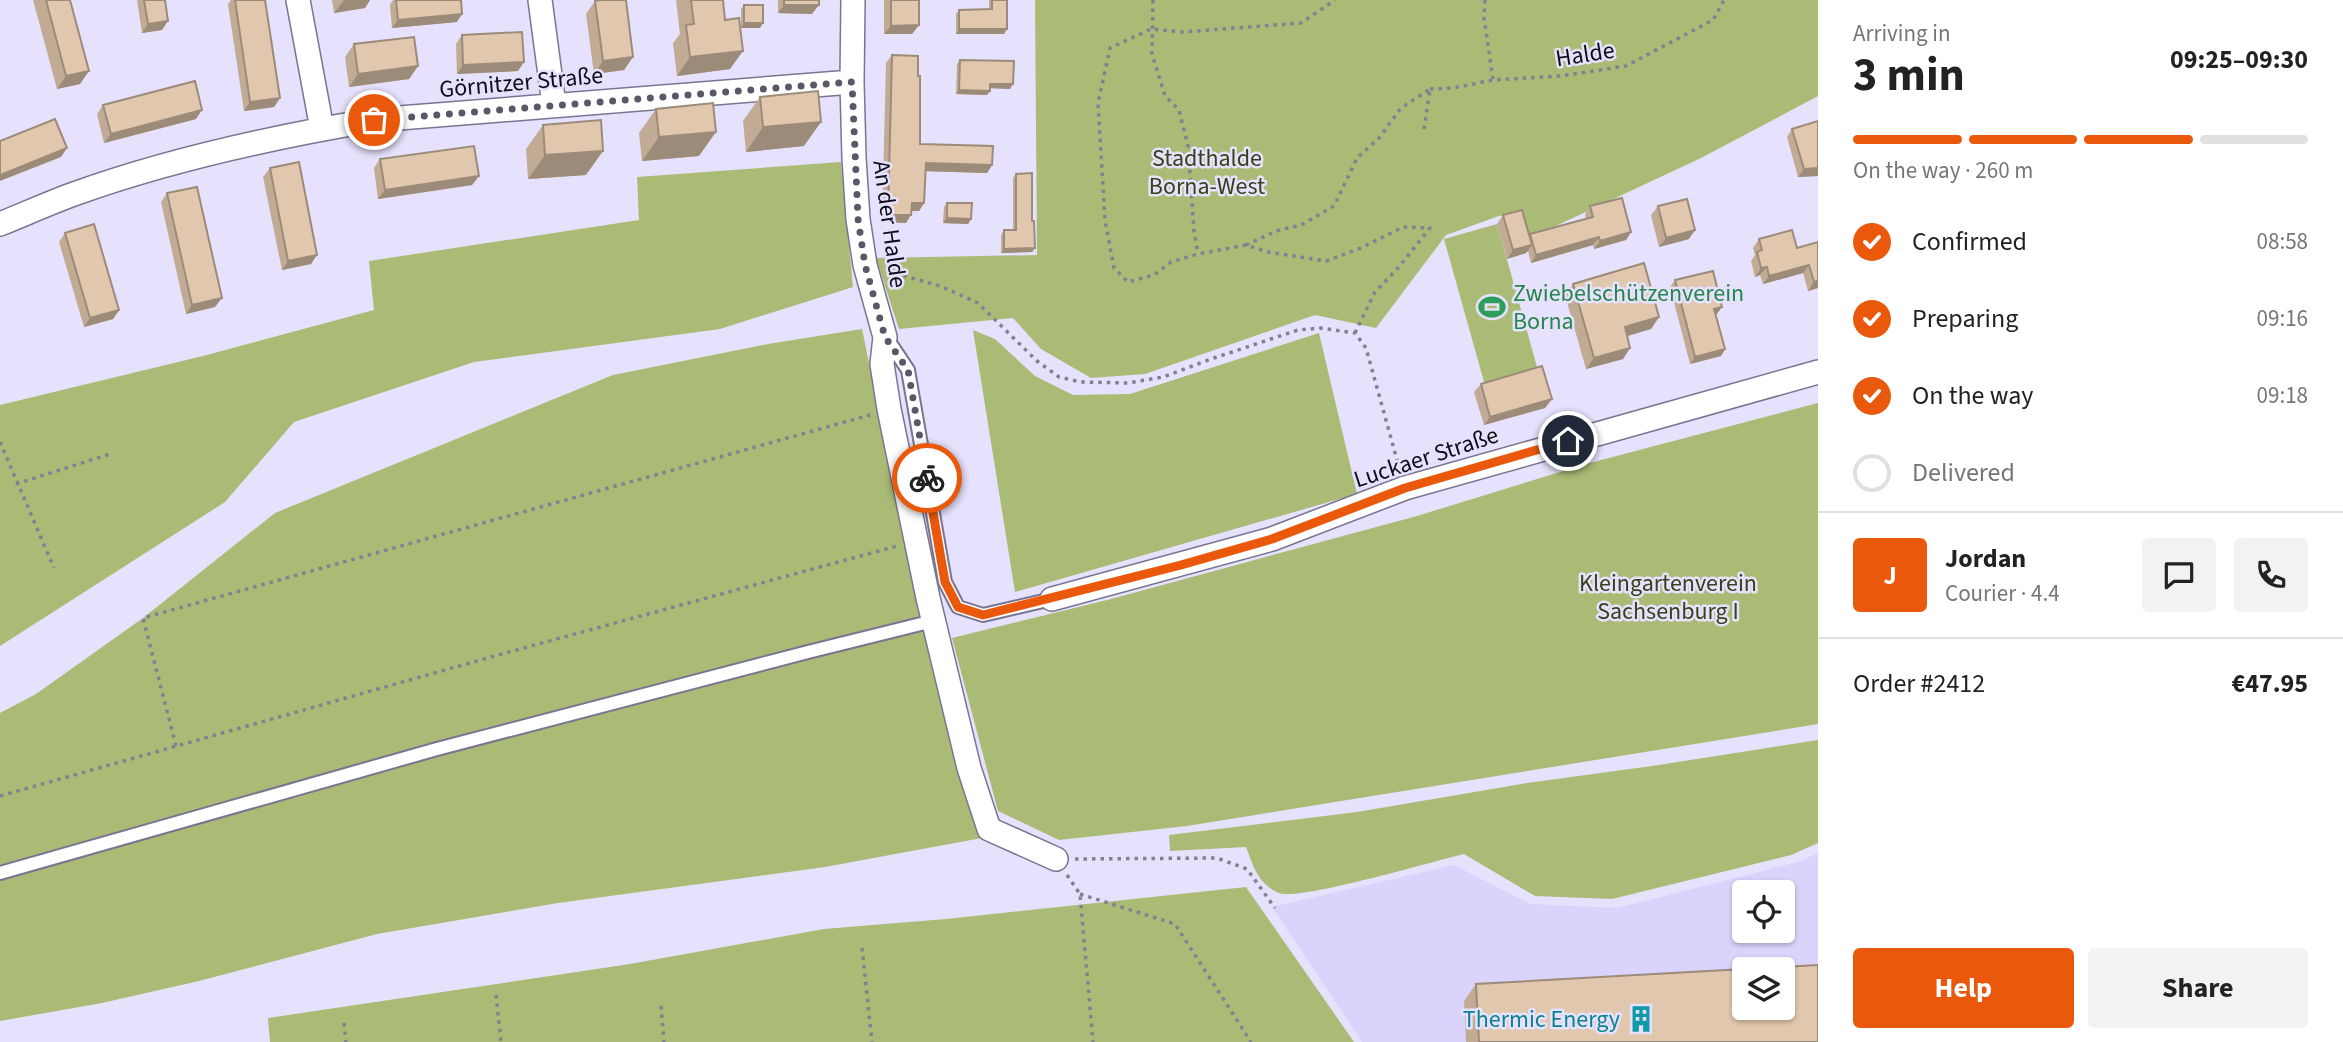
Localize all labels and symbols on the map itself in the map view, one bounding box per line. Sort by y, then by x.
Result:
street label: Halde [1553,33,1617,76]
street label: Görnitzer Straße [438,58,604,107]
pin [344,90,404,150]
park label: Stadthalde Borna-West [1149,141,1265,204]
street label: An der Halde [863,158,916,290]
place label: Zwiebelschützenverein Borna [1513,276,1744,339]
sports icon: Zwiebelschützenverein Borna [1477,292,1507,322]
pin [1538,411,1598,471]
street label: Luckaer Straße [1349,418,1503,497]
courier [892,443,962,513]
park label: Kleingartenverein Sachsenburg I [1579,566,1757,629]
place label: Thermic Energy [1463,1002,1620,1037]
building icon: Thermic Energy [1626,1004,1656,1034]

